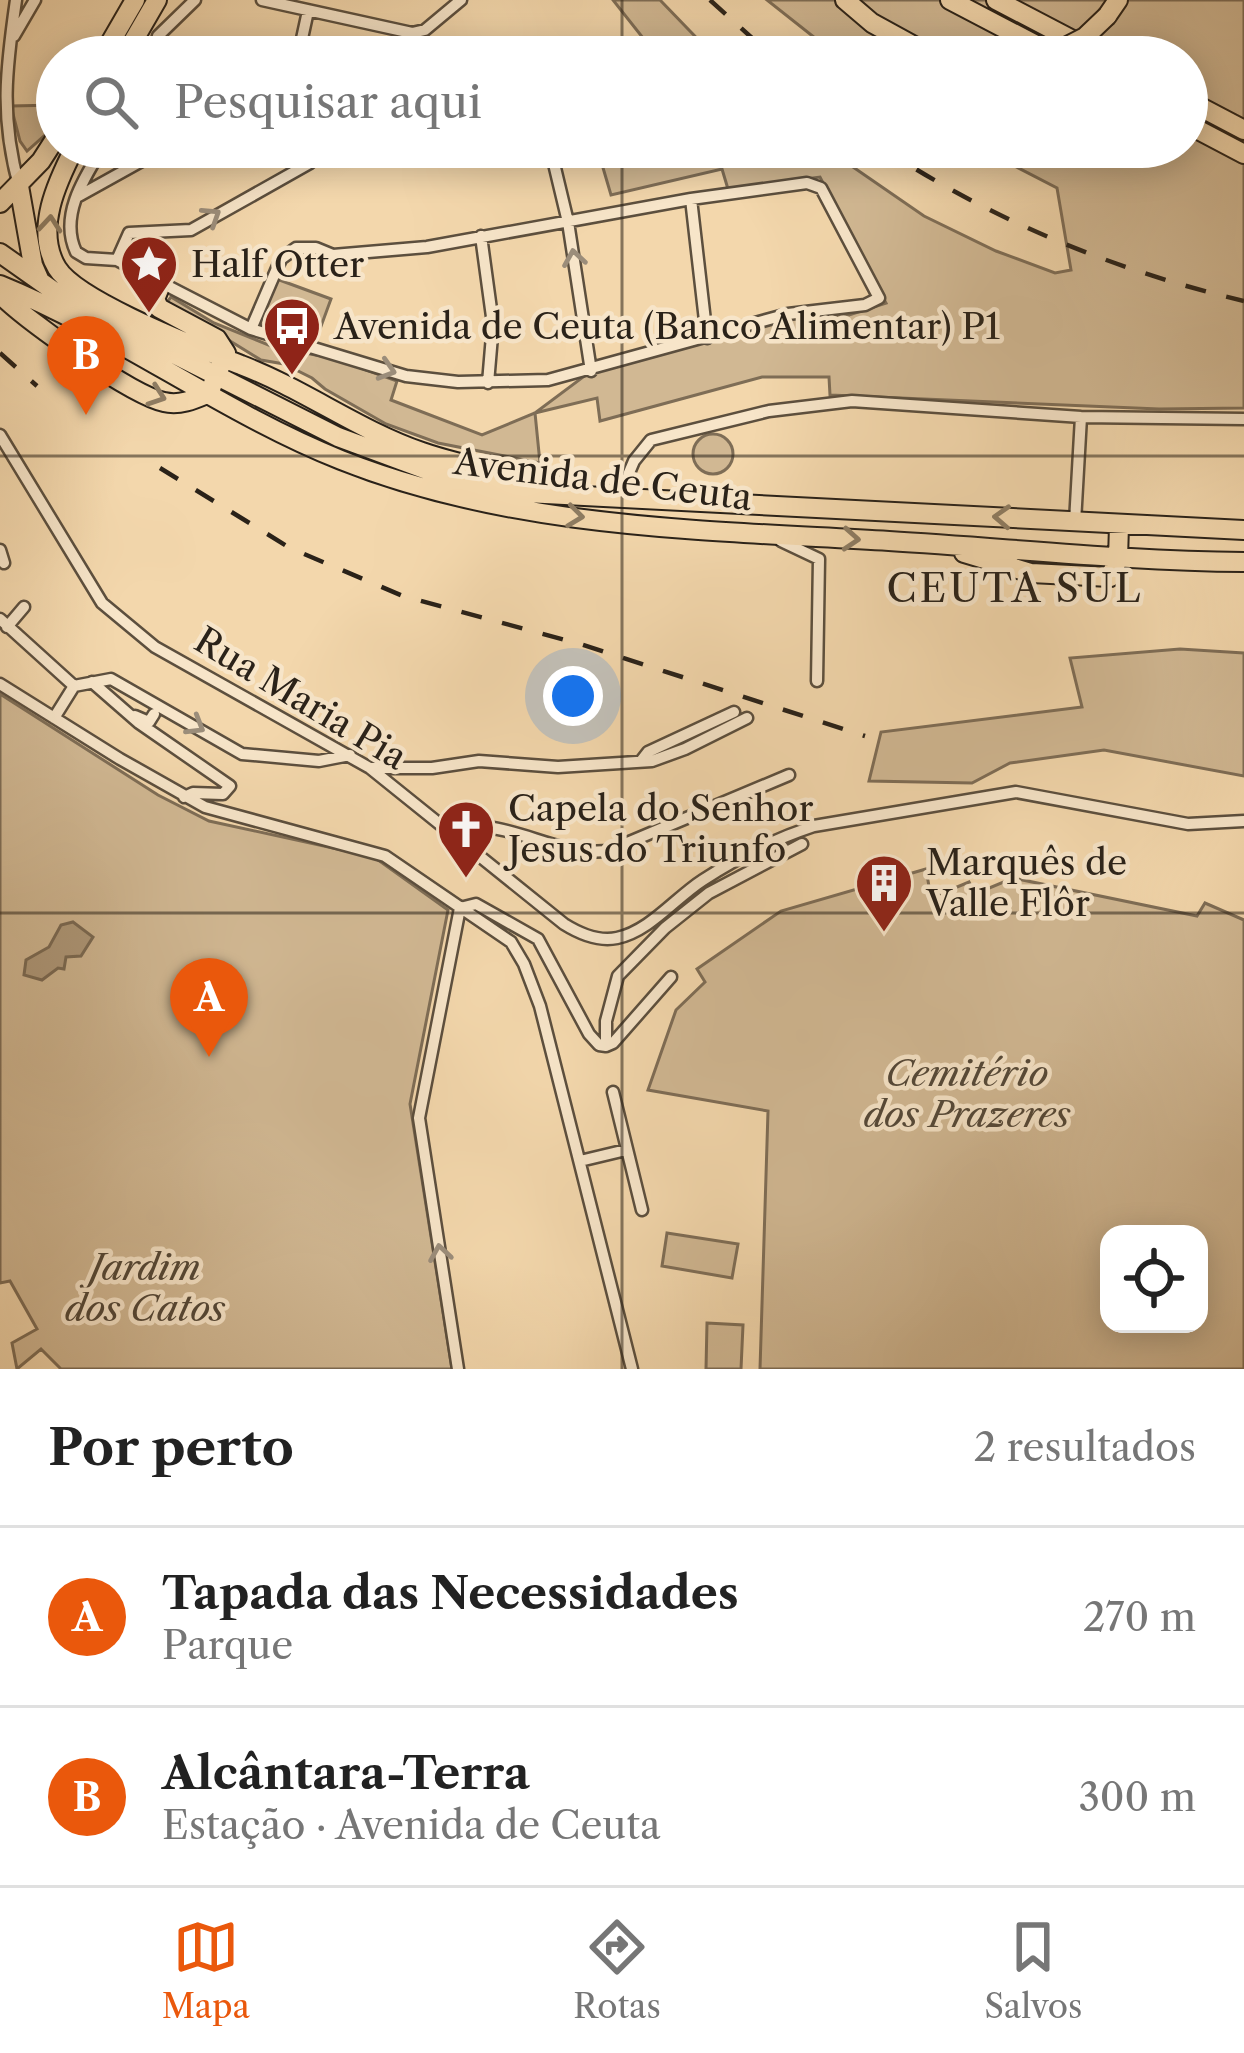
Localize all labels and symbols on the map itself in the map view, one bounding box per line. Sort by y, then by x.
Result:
one-way arrow [199,208,221,230]
one-way arrow [37,214,62,233]
place icon: Half Otter [118,233,180,315]
place label: Half Otter [191,242,364,286]
one-way arrow [563,248,588,268]
bus stop icon: Avenida de Ceuta (Banco Alimentar) P1 [261,295,323,377]
place label: Avenida de Ceuta (Banco Alimentar) P1 [333,304,1000,348]
pin: B [47,316,125,415]
one-way arrow [376,356,397,381]
one-way arrow [146,382,167,407]
street label: Avenida de Ceuta [450,439,755,519]
one-way arrow [565,503,584,529]
one-way arrow [993,505,1012,531]
one-way arrow [842,525,861,551]
district label: CEUTA SUL [886,564,1144,612]
street label: Rua Maria Pia [187,617,415,779]
your location [543,666,603,726]
one-way arrow [183,712,205,734]
place label: Capela do Senhor Jesus do Triunfo [503,786,814,871]
church icon: Capela do Senhor Jesus do Triunfo [435,798,497,880]
place label: Marquês de Valle Flôr [925,840,1127,925]
building icon: Marquês de Valle Flôr [853,852,915,934]
pin: A [170,958,248,1057]
park label: Cemitério dos Prazeres [864,1051,1071,1136]
one-way arrow [428,1244,454,1263]
park label: Jardim dos Catos [65,1245,226,1330]

